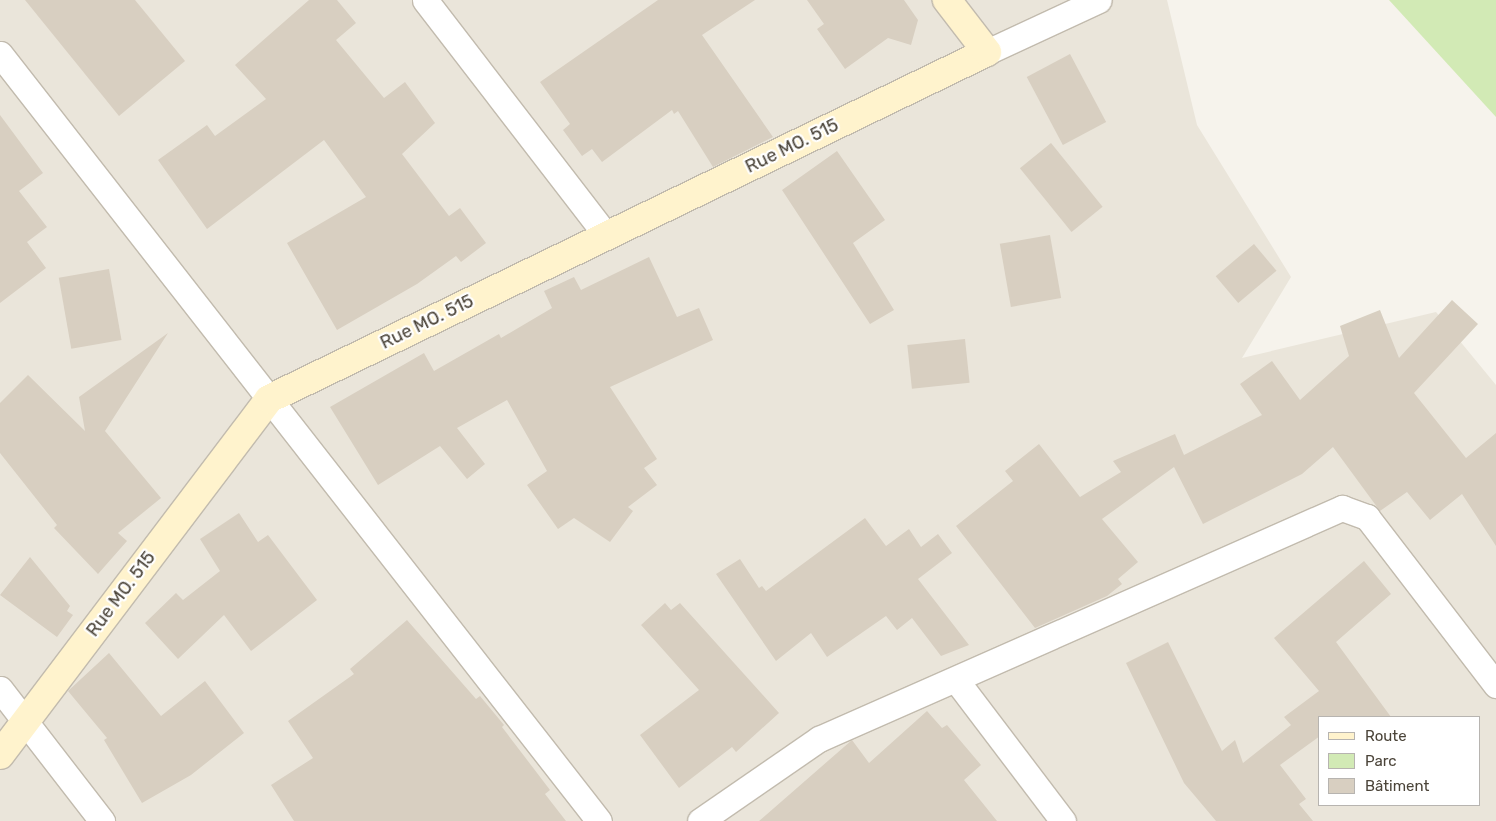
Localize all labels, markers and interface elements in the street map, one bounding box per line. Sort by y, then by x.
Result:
street label: Rue MO. 515 [742,114,842,178]
street label: Rue MO. 515 [377,290,477,354]
street label: Rue MO. 515 [82,547,160,641]
legend [1318,716,1481,806]
text: Route [1365,727,1407,745]
text: Parc [1365,752,1397,770]
text: Bâtiment [1365,777,1429,795]

